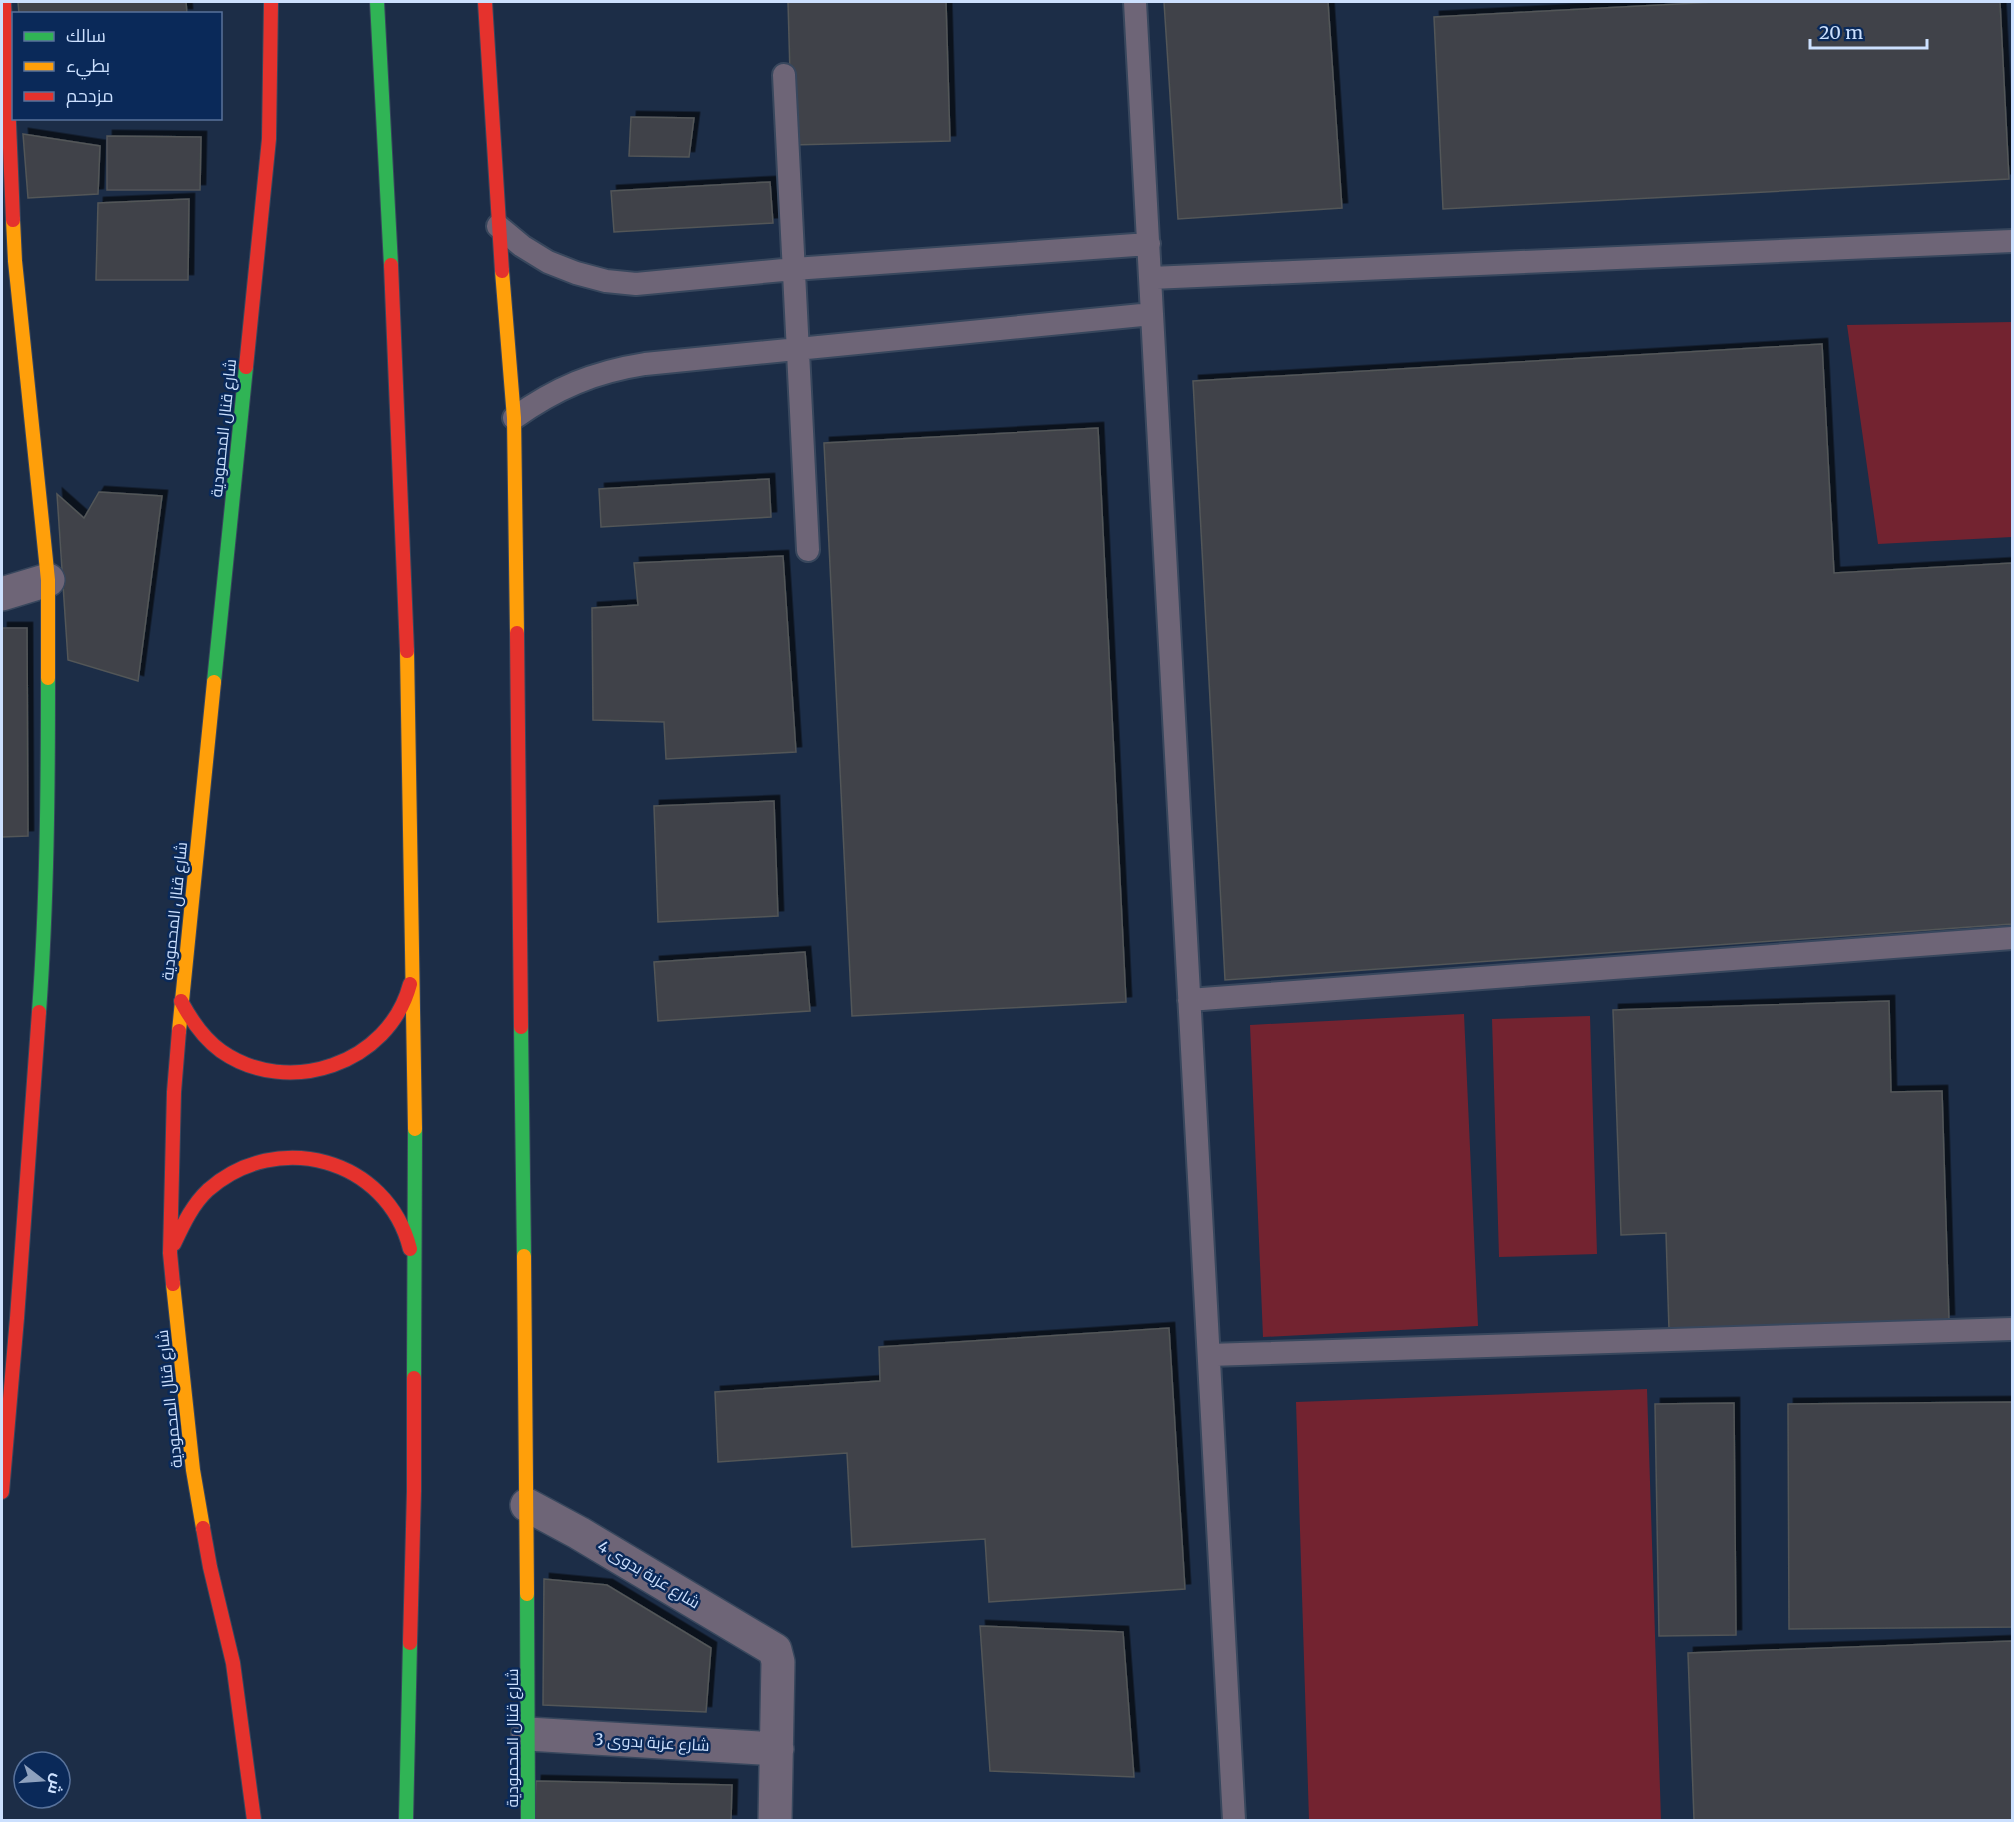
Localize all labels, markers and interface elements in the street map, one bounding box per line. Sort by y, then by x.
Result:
legend [12,12,222,120]
scale bar [1810,12,1927,50]
text: 20 m [1819,21,1863,44]
text: سالك [66,24,106,47]
text: بطيء [66,54,110,80]
text: مزدحم [66,84,114,108]
street label: شارع قنال المحمودية [206,358,242,498]
street label: شارع قنال المحمودية [157,841,193,981]
street label: شارع قنال المحمودية [152,1329,188,1469]
street label: شارع عزبة بدوى 4 [593,1536,704,1614]
street label: شارع قنال المحمودية [502,1669,524,1807]
street label: شارع عزبة بدوى 3 [594,1729,710,1757]
north arrow [12,1750,72,1810]
text: ش [44,1772,69,1797]

